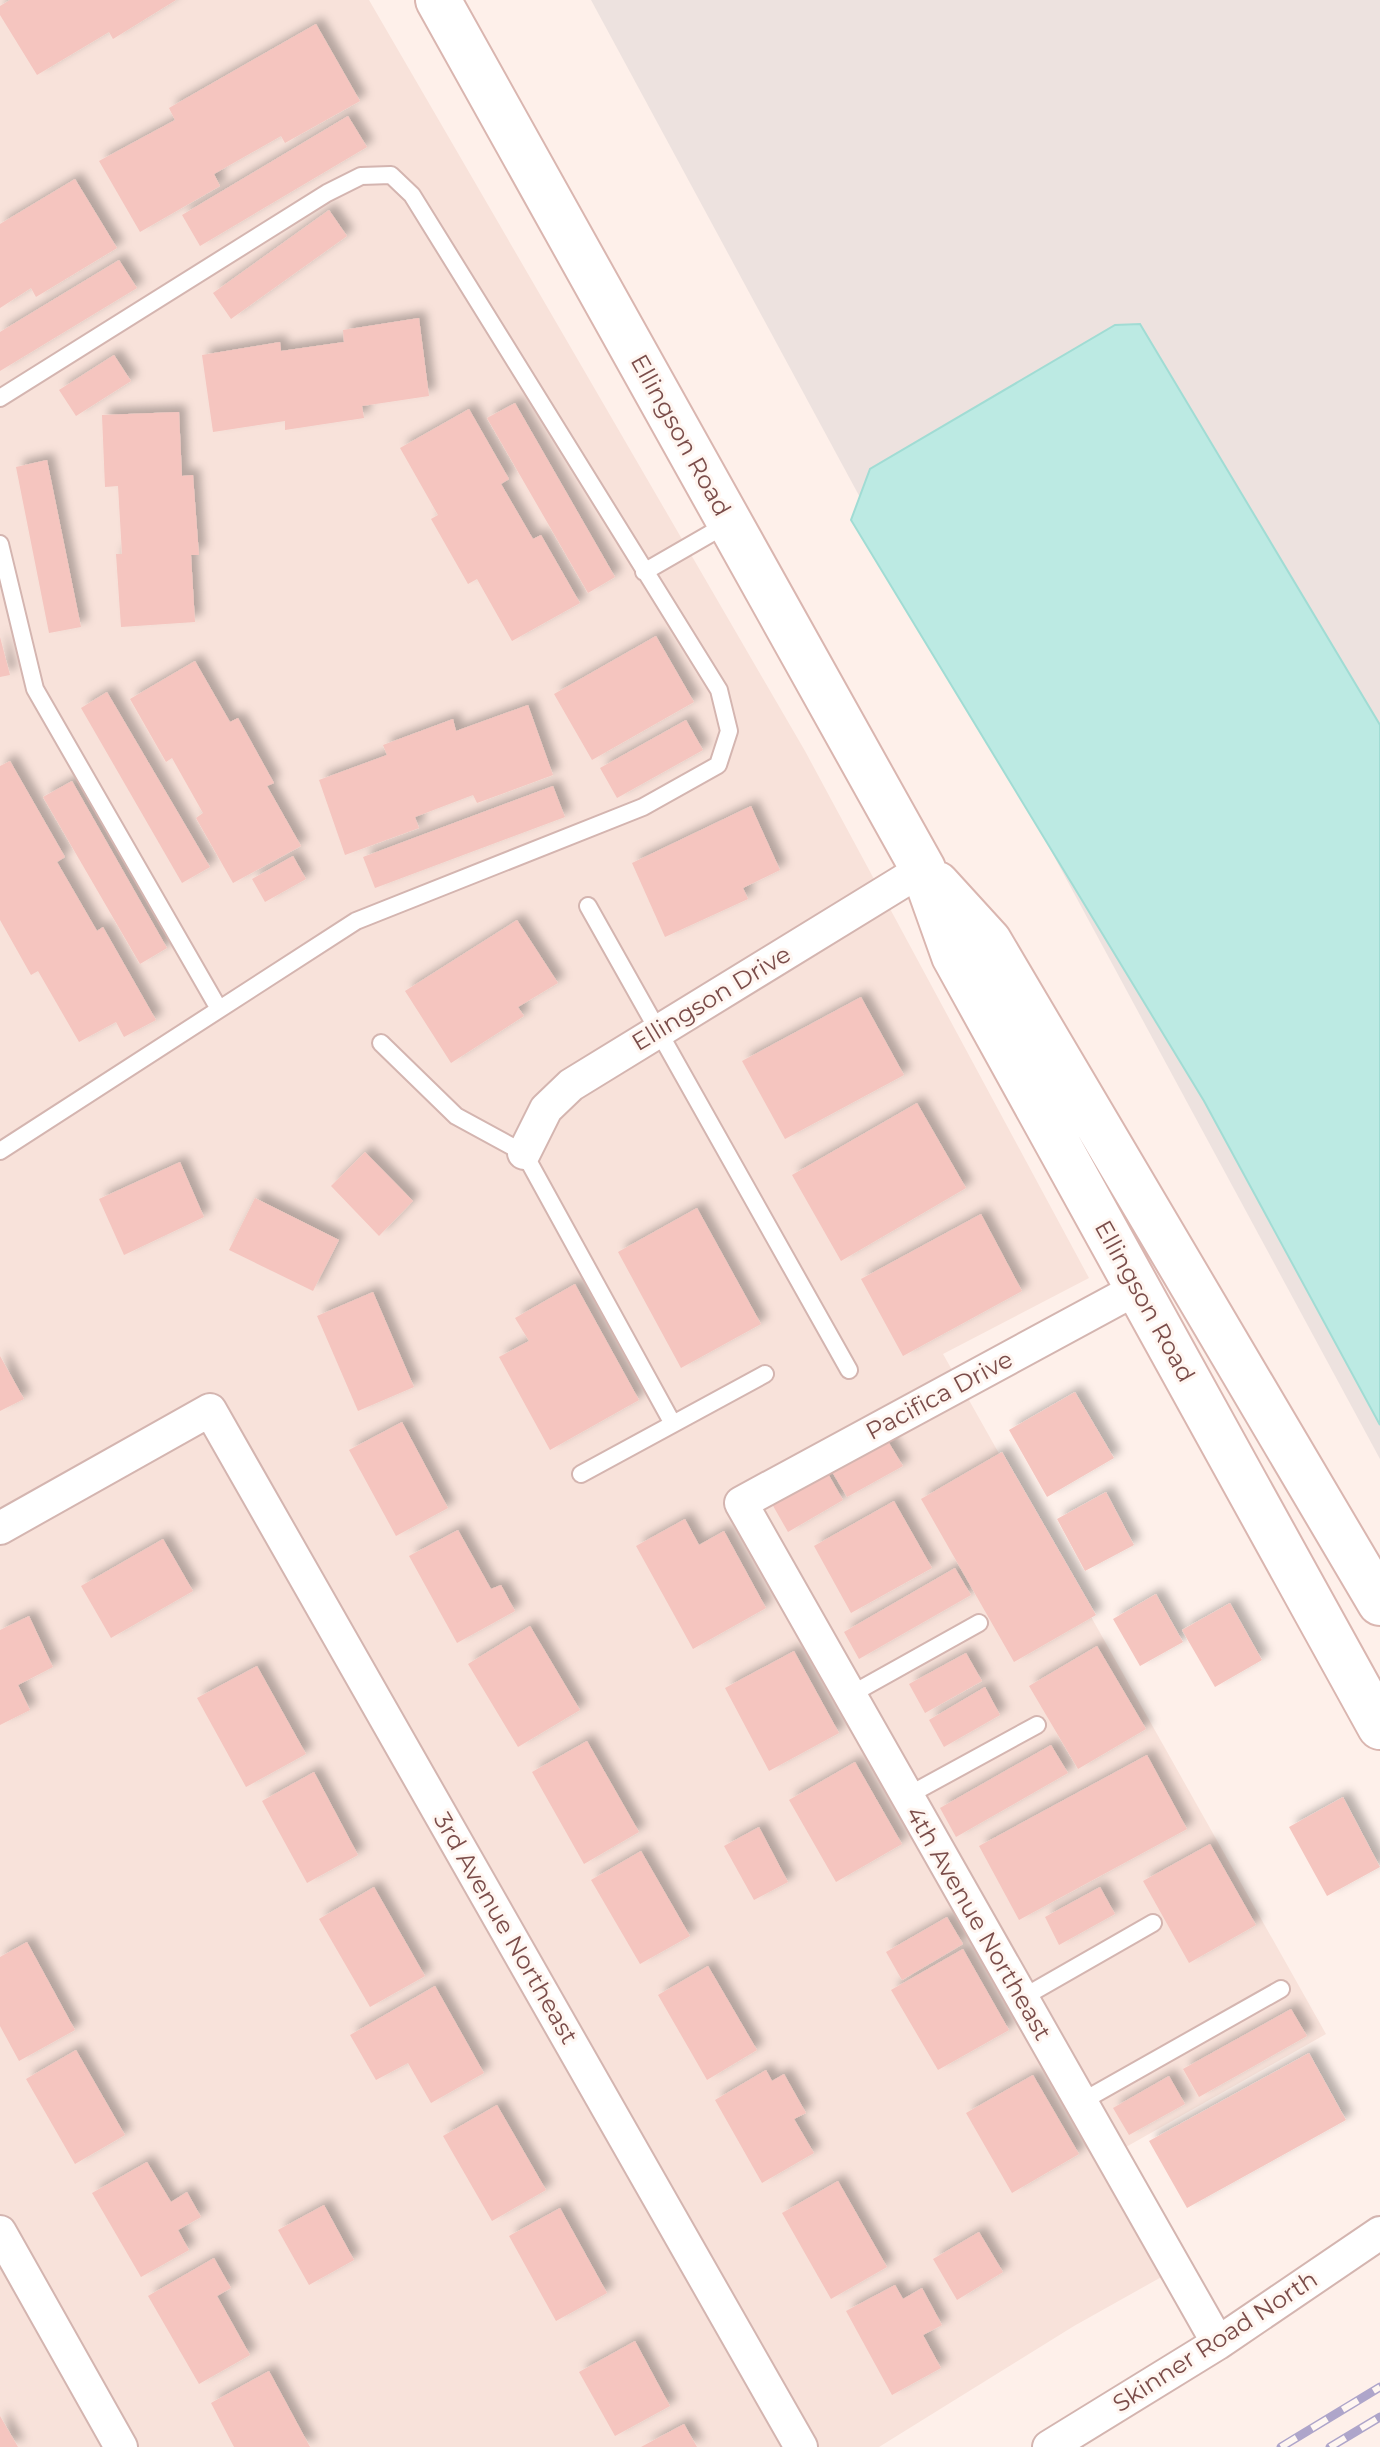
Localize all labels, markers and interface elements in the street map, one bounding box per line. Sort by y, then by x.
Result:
street label: Ellingson Road [625,349,737,521]
street label: Ellingson Drive [626,939,796,1057]
street label: Ellingson Road [1089,1215,1201,1387]
street label: Pacifica Drive [861,1344,1017,1446]
street label: 4th Avenue Northeast [900,1801,1058,2045]
street label: 3rd Avenue Northeast [428,1807,584,2049]
street label: Skinner Road North [1107,2264,1323,2418]

